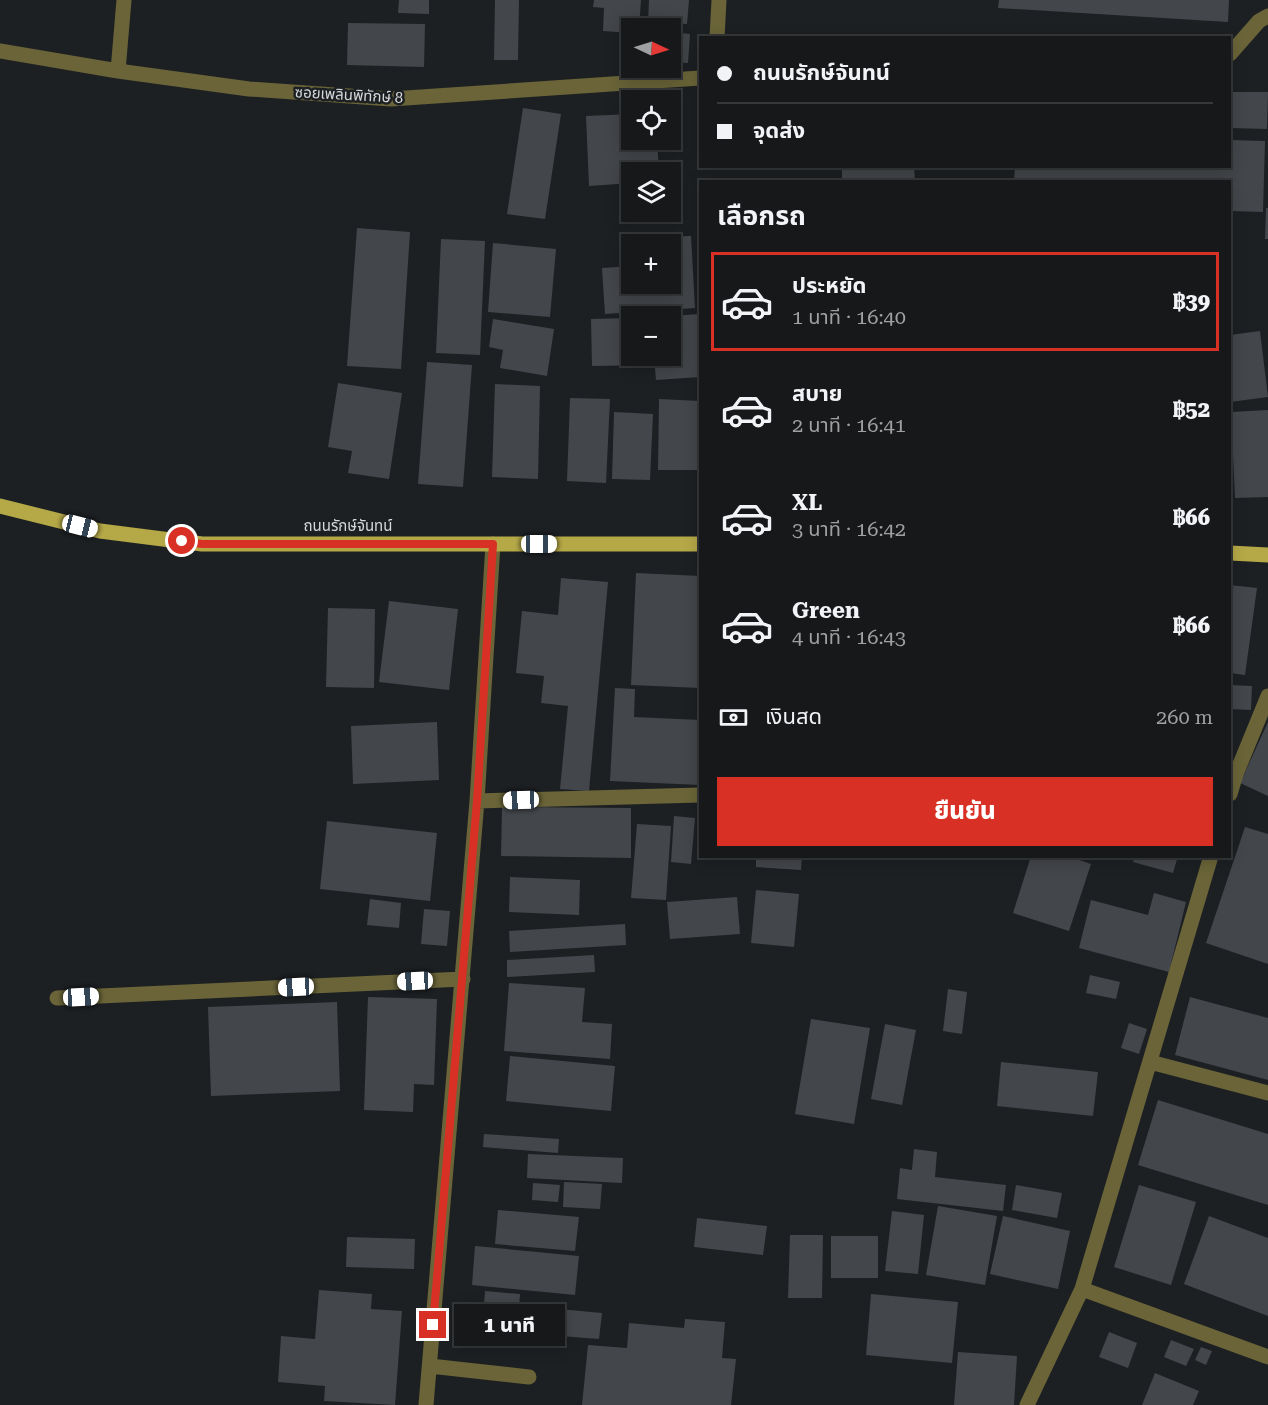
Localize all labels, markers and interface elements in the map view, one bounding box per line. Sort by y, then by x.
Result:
north arrow [621,18,681,78]
map controls [621,18,681,366]
text: ถนนรักษ์จันทน์ [753,60,890,85]
street label: ซอยเพลินพิทักษ์ 8 [294,83,404,107]
button: locate [621,90,681,150]
text: จุดส่ง [753,118,805,143]
button: layers [621,162,681,222]
text: เลือกรถ [717,200,806,232]
button: + [621,234,681,294]
text: ประหยัด [792,273,867,298]
icon: car [720,275,774,329]
text: ฿39 [1173,289,1210,314]
text: 1 นาที · 16:40 [792,305,906,329]
button: − [621,306,681,366]
text: สบาย [792,381,842,406]
icon: car [720,383,774,437]
text: ฿52 [1173,397,1210,422]
text: 2 นาที · 16:41 [792,413,906,437]
text: XL [792,490,822,515]
icon: car [720,491,774,545]
text: ฿66 [1173,505,1210,530]
car [60,513,100,539]
street label: ถนนรักษ์จันทน์ [304,517,392,535]
text: 3 นาที · 16:42 [792,517,906,541]
route start [168,527,195,554]
car [521,535,557,553]
text: Green [792,598,860,623]
icon: car [720,599,774,653]
text: ฿66 [1173,613,1210,638]
text: 4 นาที · 16:43 [792,625,906,649]
icon: cash [717,701,750,734]
text: เงินสด [765,704,822,729]
text: 260 m [1156,705,1213,729]
button: ยืนยัน [717,777,1213,846]
car [503,790,539,810]
car [397,971,433,991]
car [278,977,314,997]
car [63,987,99,1007]
callout: 1 นาที [454,1304,565,1346]
route end [419,1311,446,1338]
text: 1 นาที [484,1313,535,1337]

